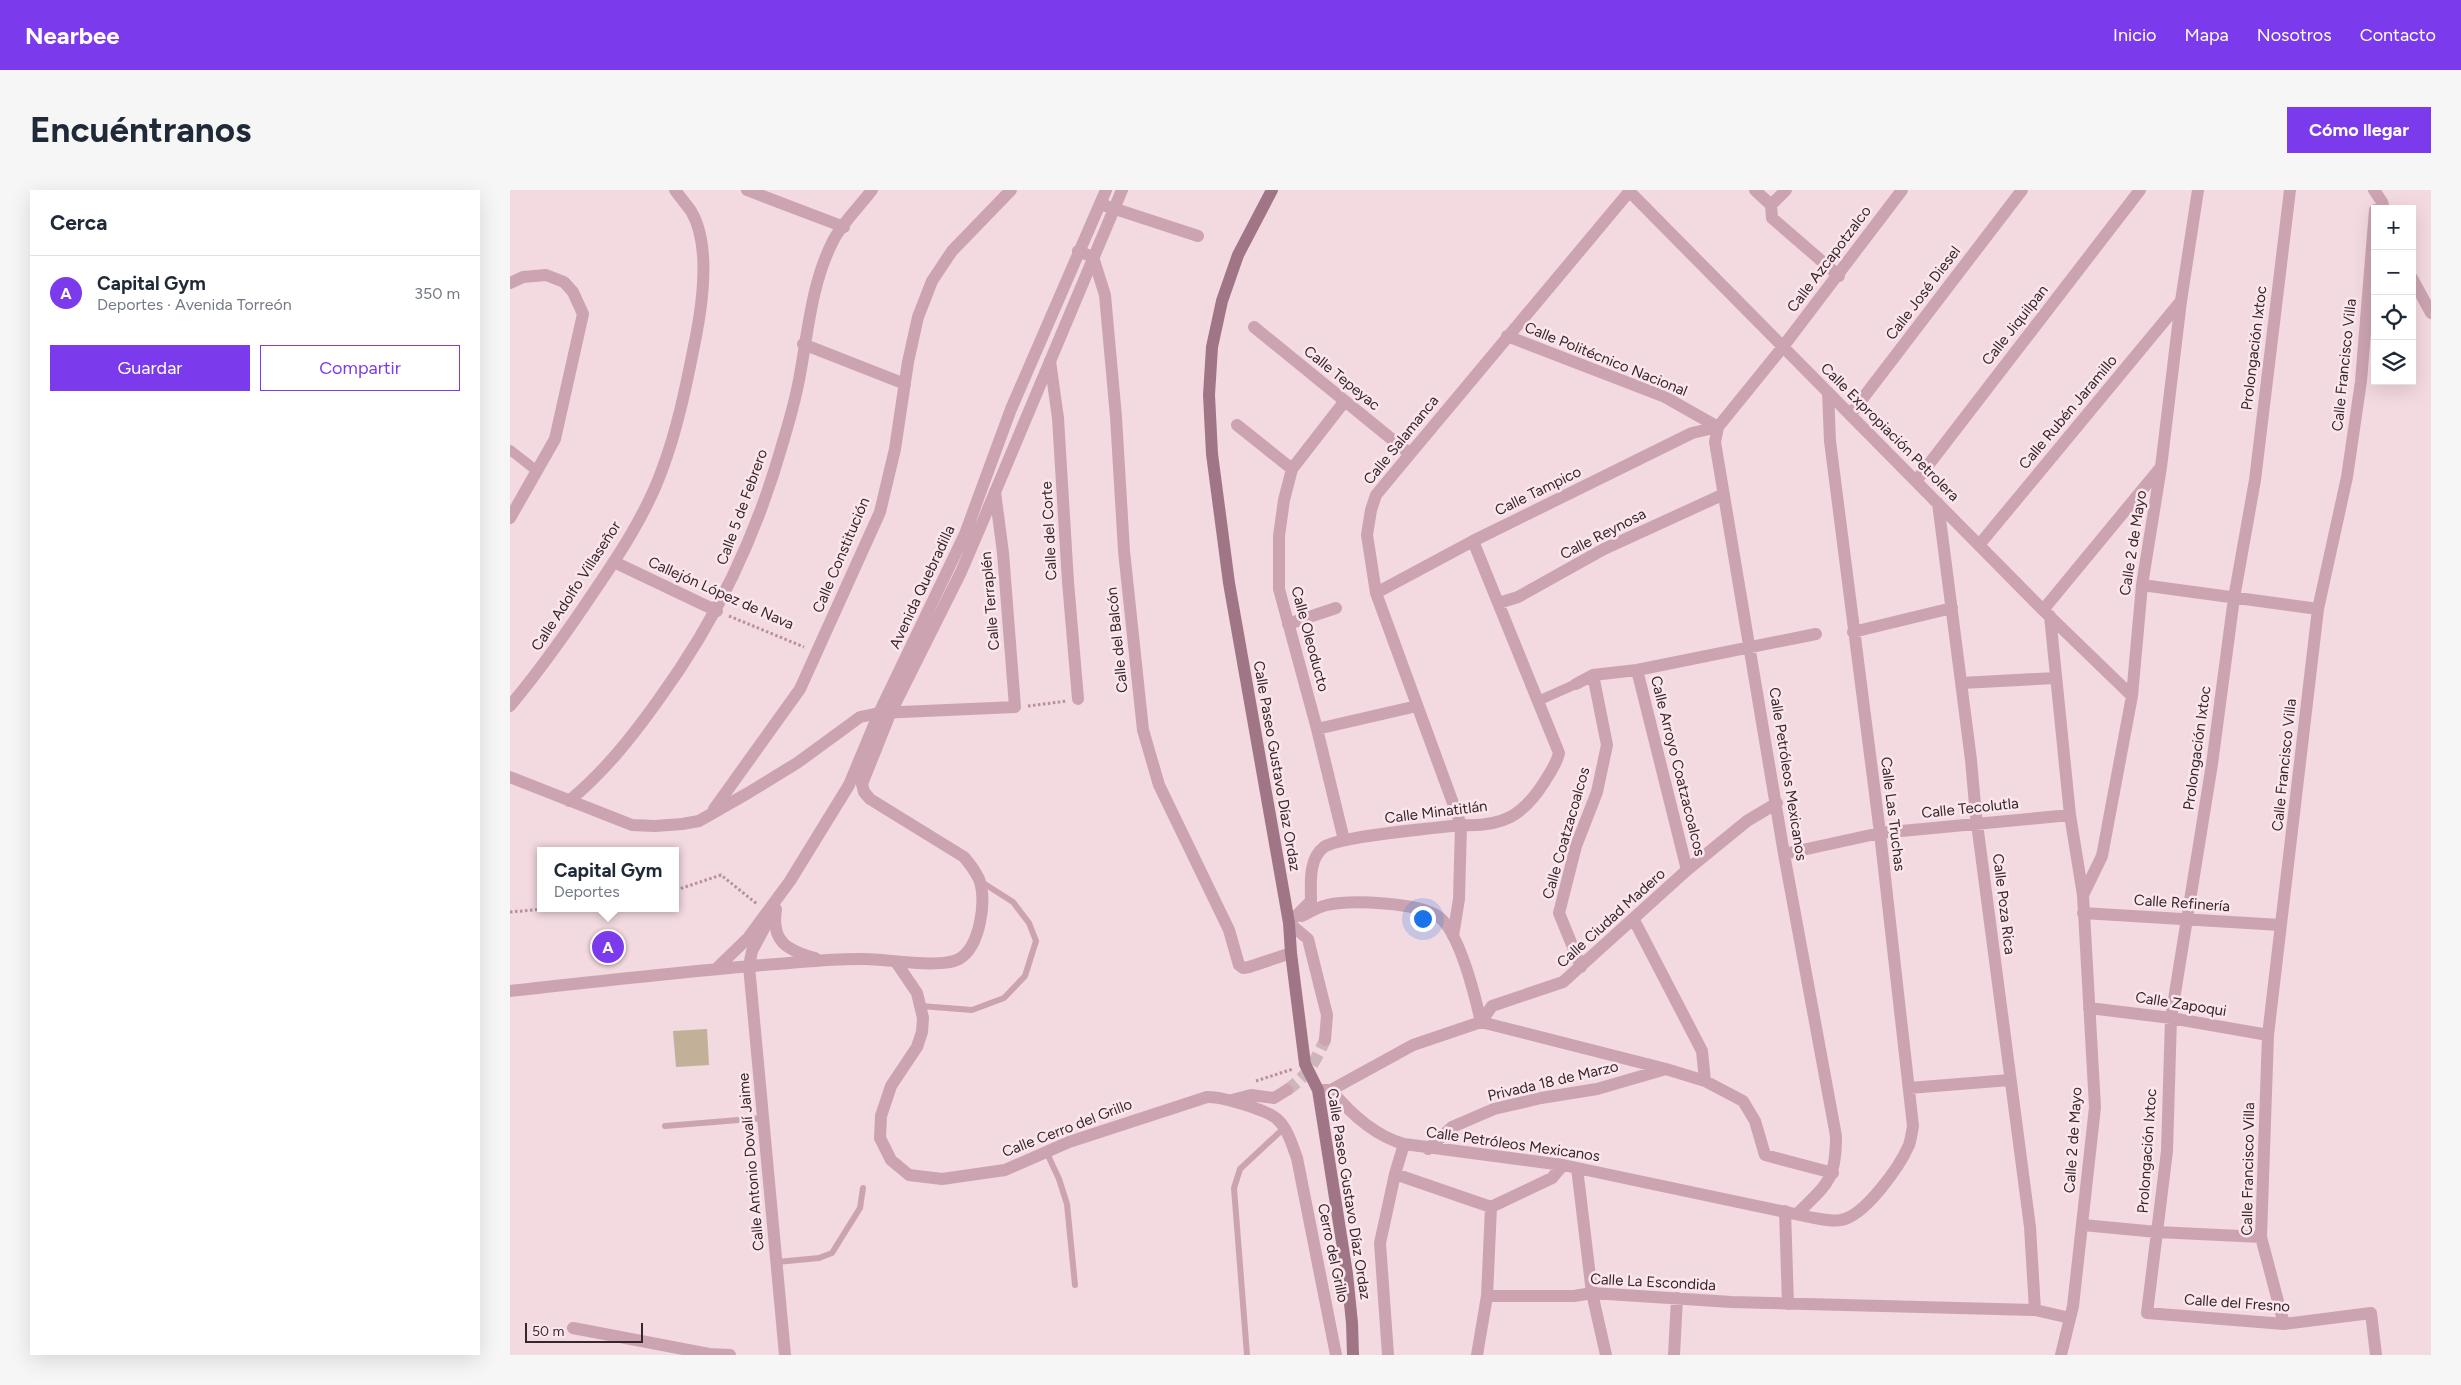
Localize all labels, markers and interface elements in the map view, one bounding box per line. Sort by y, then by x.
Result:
text: Nearbee [25,21,120,50]
text: Inicio [2113,24,2157,46]
text: Mapa [2185,24,2229,46]
text: Nosotros [2257,24,2332,46]
text: Contacto [2360,24,2436,46]
button: Cómo llegar [2287,107,2431,153]
text: Encuéntranos [30,109,251,151]
street label: Calle Azcapotzalco [1783,202,1875,316]
map controls [2371,205,2416,385]
button: + [2371,205,2416,250]
text: Cerca [50,210,107,235]
street label: Calle José Diesel [1882,243,1964,343]
button: − [2371,250,2416,295]
text: Capital Gym [97,272,206,295]
street label: Calle Jiquilpan [1978,281,2052,369]
text: A [60,284,72,303]
text: 350 m [414,284,460,303]
street label: Prolongación Ixtoc [2237,285,2271,411]
text: Deportes · Avenida Torreón [97,295,292,314]
button: locate [2371,295,2416,340]
street label: Calle Francisco Villa [2328,298,2360,432]
street label: Calle Politécnico Nacional [1522,318,1690,400]
button: layers [2371,340,2416,385]
street label: Calle Tepeyac [1300,342,1384,414]
button: Guardar [50,345,250,391]
button: Compartir [260,345,460,391]
street label: Calle Rubén Jaramillo [2015,351,2121,473]
street label: Calle Expropiación Petrolera [1817,359,1963,505]
street label: Calle Salamanca [1360,392,1442,488]
street label: Calle 5 de Febrero [713,446,771,567]
street label: Calle Tampico [1492,462,1584,520]
street label: Calle del Corte [1037,481,1061,581]
street label: Calle 2 de Mayo [2116,489,2150,597]
street label: Calle Constitución [809,495,873,615]
street label: Calle Reynosa [1557,505,1649,563]
street label: Calle Adolfo Villaseñor [527,518,625,654]
street label: Avenida Quebradilla [886,522,958,652]
street label: Calle Terraplén [977,551,1003,651]
street label: Callejón López de Nava [645,553,797,633]
street label: Calle Oleoducto [1287,584,1333,694]
street label: Calle del Balcón [1102,586,1132,694]
street label: Calle Paseo Gustavo Díaz Ordaz [1250,659,1304,873]
street label: Calle Arroyo Coatzacoalcos [1647,674,1709,858]
street label: Prolongación Ixtoc [2179,685,2215,811]
street label: Calle Petróleos Mexicanos [1765,686,1811,862]
street label: Calle Francisco Villa [2268,698,2300,832]
street label: Calle Las Truchas [1877,756,1909,872]
street label: Calle Coatzacoalcos [1539,765,1593,901]
street label: Calle Tecolutla [1921,794,2019,822]
street label: Calle Minatitlán [1384,797,1488,827]
popup [537,847,679,912]
street label: Calle Poza Rica [1989,853,2019,955]
text: Capital Gym [554,859,662,882]
street label: Calle Ciudad Madero [1553,864,1669,971]
text: Deportes [554,882,620,901]
street label: Calle Refinería [2133,891,2231,915]
your location [1410,906,1436,932]
pin: A [592,928,624,966]
street label: Calle Zapoqui [2134,988,2228,1020]
street label: Privada 18 de Marzo [1486,1057,1621,1105]
street label: Calle Antonio Dovalí Jaime [734,1072,768,1252]
street label: Calle 2 de Mayo [2060,1086,2086,1194]
street label: Calle Paseo Gustavo Díaz Ordaz [1323,1087,1375,1301]
street label: Prolongación Ixtoc [2134,1088,2160,1214]
street label: Calle Cerro del Grillo [999,1095,1135,1161]
street label: Calle Francisco Villa [2238,1102,2258,1236]
street label: Calle Petróleos Mexicanos [1425,1123,1601,1165]
street label: Cerro del Grillo [1314,1202,1352,1304]
street label: Calle La Escondida [1590,1270,1716,1294]
street label: Calle del Fresno [2183,1290,2291,1316]
scale bar [525,1320,642,1343]
text: 50 m [532,1323,564,1340]

